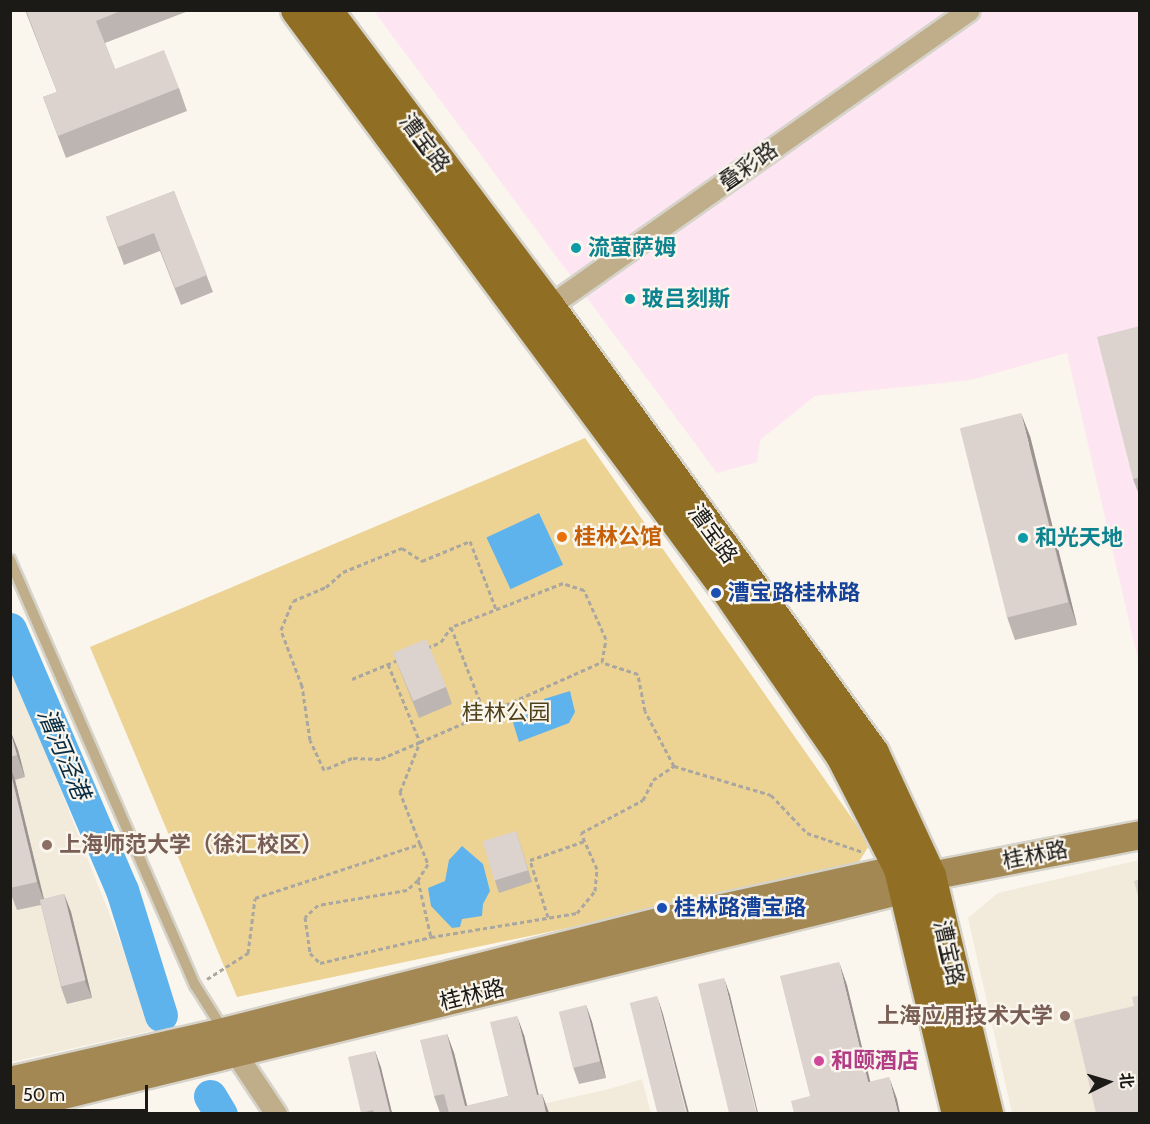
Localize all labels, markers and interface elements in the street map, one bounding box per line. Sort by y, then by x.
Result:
street label: 漕宝路 [395,109,455,177]
street label: 叠彩路 [713,136,783,196]
place label: 流萤萨姆 [588,235,676,261]
marker: 流萤萨姆 [569,241,583,255]
place label: 玻吕刻斯 [642,286,730,312]
marker: 玻吕刻斯 [623,292,637,306]
street label: 漕宝路 [683,500,743,568]
place label: 桂林公馆 [574,524,662,550]
place label: 和光天地 [1035,525,1123,551]
marker: 桂林公馆 [555,530,569,544]
marker: 和光天地 [1016,531,1030,545]
place label: 漕宝路桂林路 [728,580,860,606]
marker: 漕宝路桂林路 [709,586,723,600]
park label: 桂林公园 [462,700,550,726]
water label: 漕河泾港 [32,704,96,804]
place label: 上海师范大学（徐汇校区） [59,832,323,858]
street label: 桂林路 [1000,836,1070,874]
marker: 上海师范大学（徐汇校区） [40,838,54,852]
place label: 桂林路漕宝路 [674,895,806,921]
marker: 桂林路漕宝路 [655,901,669,915]
street label: 漕宝路 [929,918,969,988]
street label: 桂林路 [437,974,507,1016]
place label: 上海应用技术大学 [877,1003,1053,1029]
marker: 上海应用技术大学 [1058,1009,1072,1023]
place label: 和颐酒店 [831,1048,919,1074]
north arrow [1078,1052,1138,1112]
marker: 和颐酒店 [812,1054,826,1068]
text: 北 [1116,1072,1137,1089]
scale bar [15,1073,152,1111]
text: 50 m [23,1084,65,1106]

